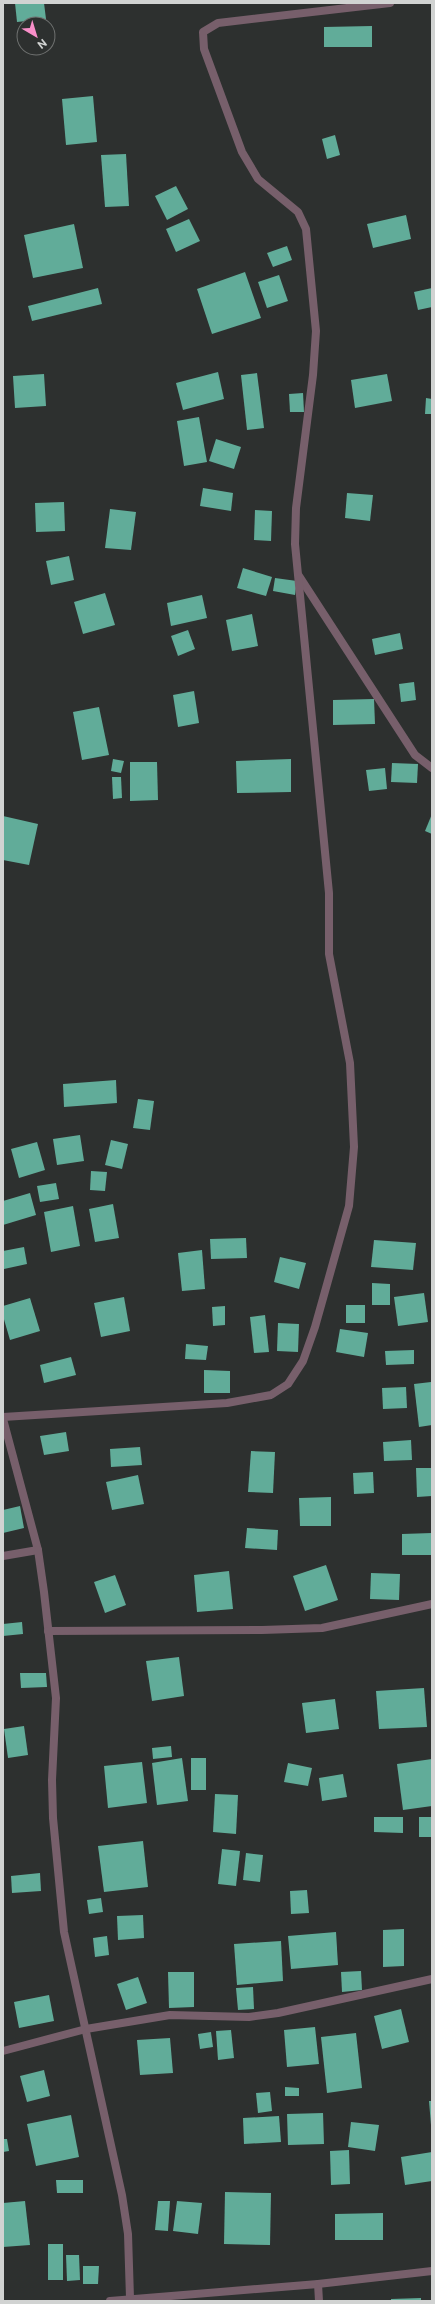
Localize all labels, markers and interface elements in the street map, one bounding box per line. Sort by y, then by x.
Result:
north arrow [16,16,56,56]
text: N [35,37,50,52]

